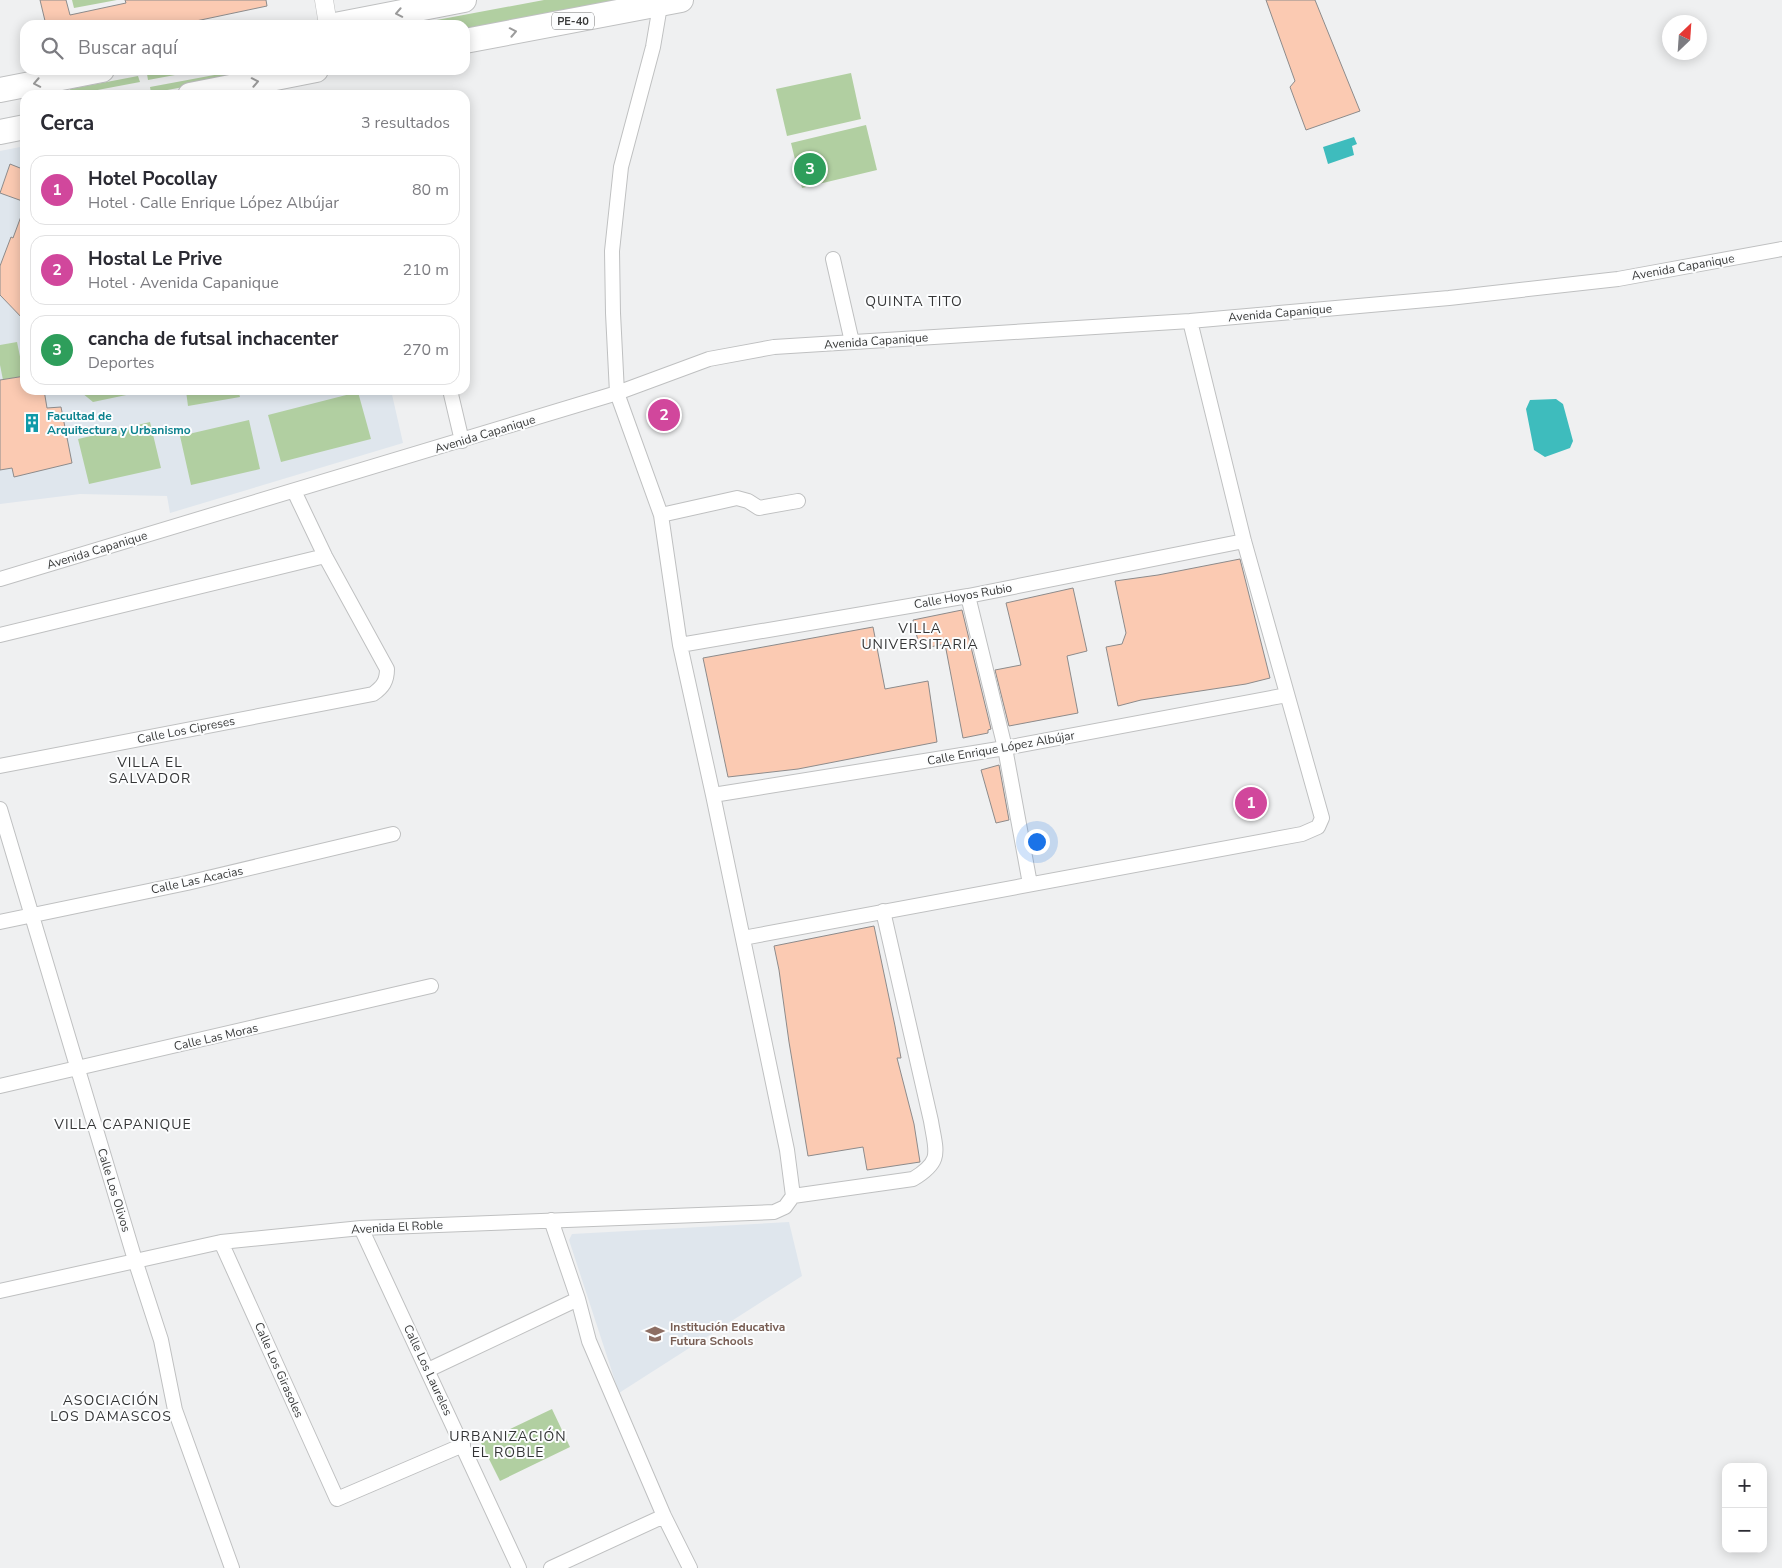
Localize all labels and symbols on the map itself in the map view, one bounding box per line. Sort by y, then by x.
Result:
one-way arrow [394,7,403,17]
road number: PE-40 [552,12,594,30]
north arrow [1662,15,1707,60]
one-way arrow [508,27,517,38]
one-way arrow [32,77,41,87]
one-way arrow [250,78,259,88]
pin: 3 [794,150,826,188]
street label: Avenida Capanique [1630,250,1736,284]
district label: QUINTA TITO [865,292,963,311]
street label: Avenida Capanique [1227,300,1333,326]
street label: Avenida Capanique [823,329,929,353]
pin: 2 [648,396,680,434]
place label: Facultad de Arquitectura y Urbanismo [47,408,191,438]
street label: Avenida Capanique [433,411,537,457]
building icon: Facultad de Arquitectura y Urbanismo [21,412,43,434]
street label: Avenida Capanique [45,527,149,573]
street label: Calle Hoyos Rubio [913,579,1014,612]
district label: VILLA UNIVERSITARIA [861,619,979,654]
street label: Calle Los Cipreses [136,713,236,747]
street label: Calle Enrique López Albújar [926,727,1077,769]
district label: VILLA EL SALVADOR [109,753,191,788]
pin: 1 [1235,784,1267,822]
your location [1024,829,1050,855]
street label: Calle Las Acacias [150,862,245,898]
street label: Calle Las Moras [172,1020,260,1054]
district label: VILLA CAPANIQUE [53,1115,192,1134]
street label: Calle Los Olivos [94,1146,134,1234]
street label: Avenida El Roble [351,1217,443,1237]
place label: Institución Educativa Futura Schools [670,1319,785,1349]
street label: Calle Los Girasoles [251,1320,307,1420]
street label: Calle Los Laureles [400,1322,456,1418]
school or university icon: Institución Educativa Futura Schools [644,1323,666,1345]
district label: ASOCIACIÓN LOS DAMASCOS [50,1391,172,1426]
district label: URBANIZACIÓN EL ROBLE [449,1427,567,1462]

